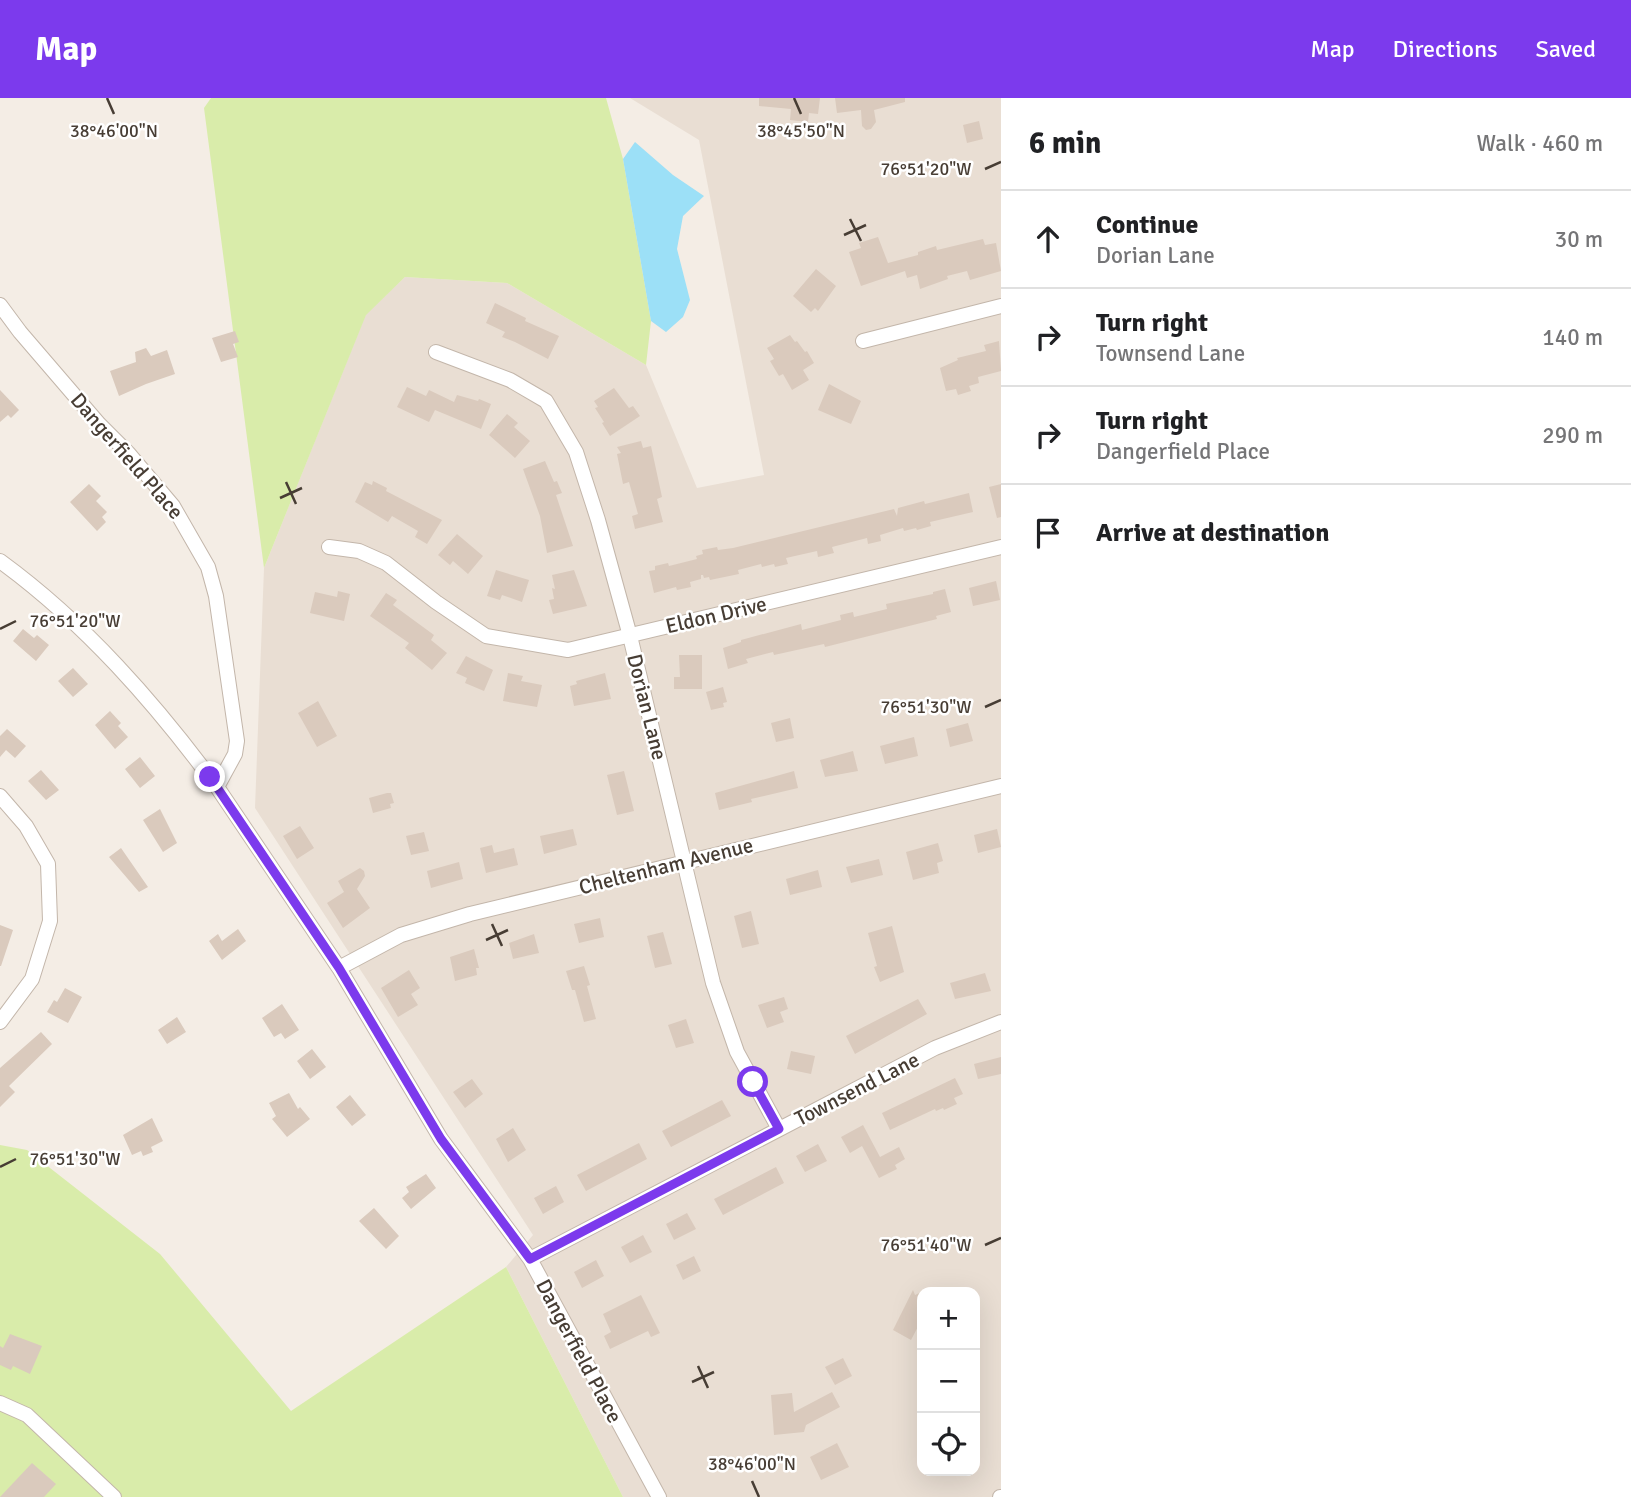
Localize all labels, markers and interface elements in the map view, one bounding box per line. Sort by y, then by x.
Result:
text: Map [35,29,97,70]
text: Map [1310,34,1355,64]
text: Directions [1393,34,1498,64]
text: Saved [1536,34,1596,64]
text: 38°46'00"N [70,120,158,142]
text: 38°45'50"N [757,120,845,142]
text: 6 min [1029,125,1101,162]
text: Walk · 460 m [1477,129,1603,158]
text: 76°51'20"W [881,158,971,180]
text: Continue [1096,209,1198,241]
icon: ahead [1029,220,1067,258]
text: 30 m [1555,225,1603,254]
text: Dorian Lane [1096,241,1215,270]
text: Turn right [1096,307,1208,339]
icon: right [1029,318,1067,356]
text: 140 m [1542,323,1603,352]
text: Townsend Lane [1096,339,1245,368]
street label: Dangerfield Place [65,387,189,525]
text: Turn right [1096,405,1208,437]
icon: right [1029,416,1067,454]
text: 290 m [1542,421,1603,450]
text: Dangerfield Place [1096,437,1270,466]
icon: arrive [1029,514,1067,552]
text: Arrive at destination [1096,517,1329,549]
street label: Eldon Drive [663,591,769,639]
text: 76°51'20"W [30,610,120,632]
street label: Dorian Lane [621,651,673,763]
text: 76°51'30"W [881,696,971,718]
route end [194,761,225,792]
street label: Cheltenham Avenue [576,832,756,900]
street label: Townsend Lane [790,1046,924,1132]
route start [737,1066,768,1097]
text: 76°51'30"W [30,1148,120,1170]
text: 76°51'40"W [881,1234,971,1256]
street label: Dangerfield Place [530,1275,628,1427]
map controls [917,1287,980,1476]
button: + [917,1287,980,1350]
button: − [917,1350,980,1413]
button: locate [917,1413,980,1476]
text: 38°46'00"N [708,1453,796,1475]

